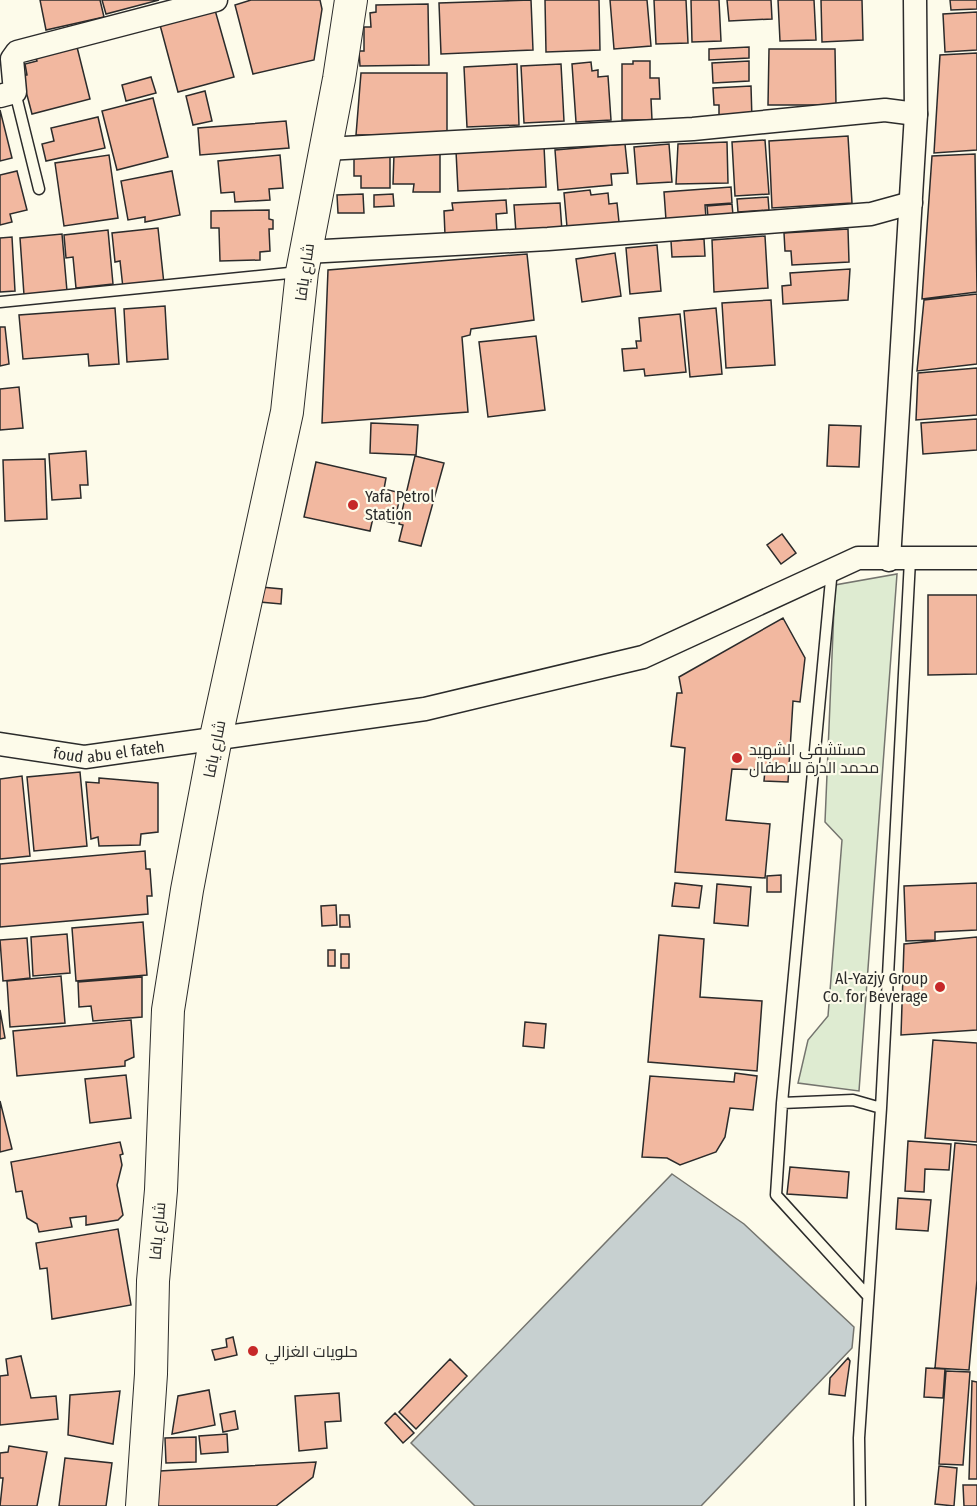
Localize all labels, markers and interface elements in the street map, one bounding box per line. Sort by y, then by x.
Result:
street label: شارع يافا [291,242,320,302]
place label: Yafa Petrol Station [365,487,435,524]
marker: Yafa Petrol Station [346,498,360,512]
street label: شارع يافا [200,719,231,780]
street label: foud abu el fateh [52,737,166,767]
place label: مستشفى الشهيد محمد الدرة للاطفال [749,740,879,778]
marker: مستشفى الشهيد محمد الدرة للاطفال [730,751,744,765]
place label: Al-Yazjy Group Co. for Beverage [823,969,928,1006]
marker: Al-Yazjy Group Co. for Beverage [933,980,947,994]
street label: شارع يافا [145,1201,171,1261]
place label: حلويات الغزالي [265,1342,358,1365]
marker: حلويات الغزالي [246,1344,260,1358]

